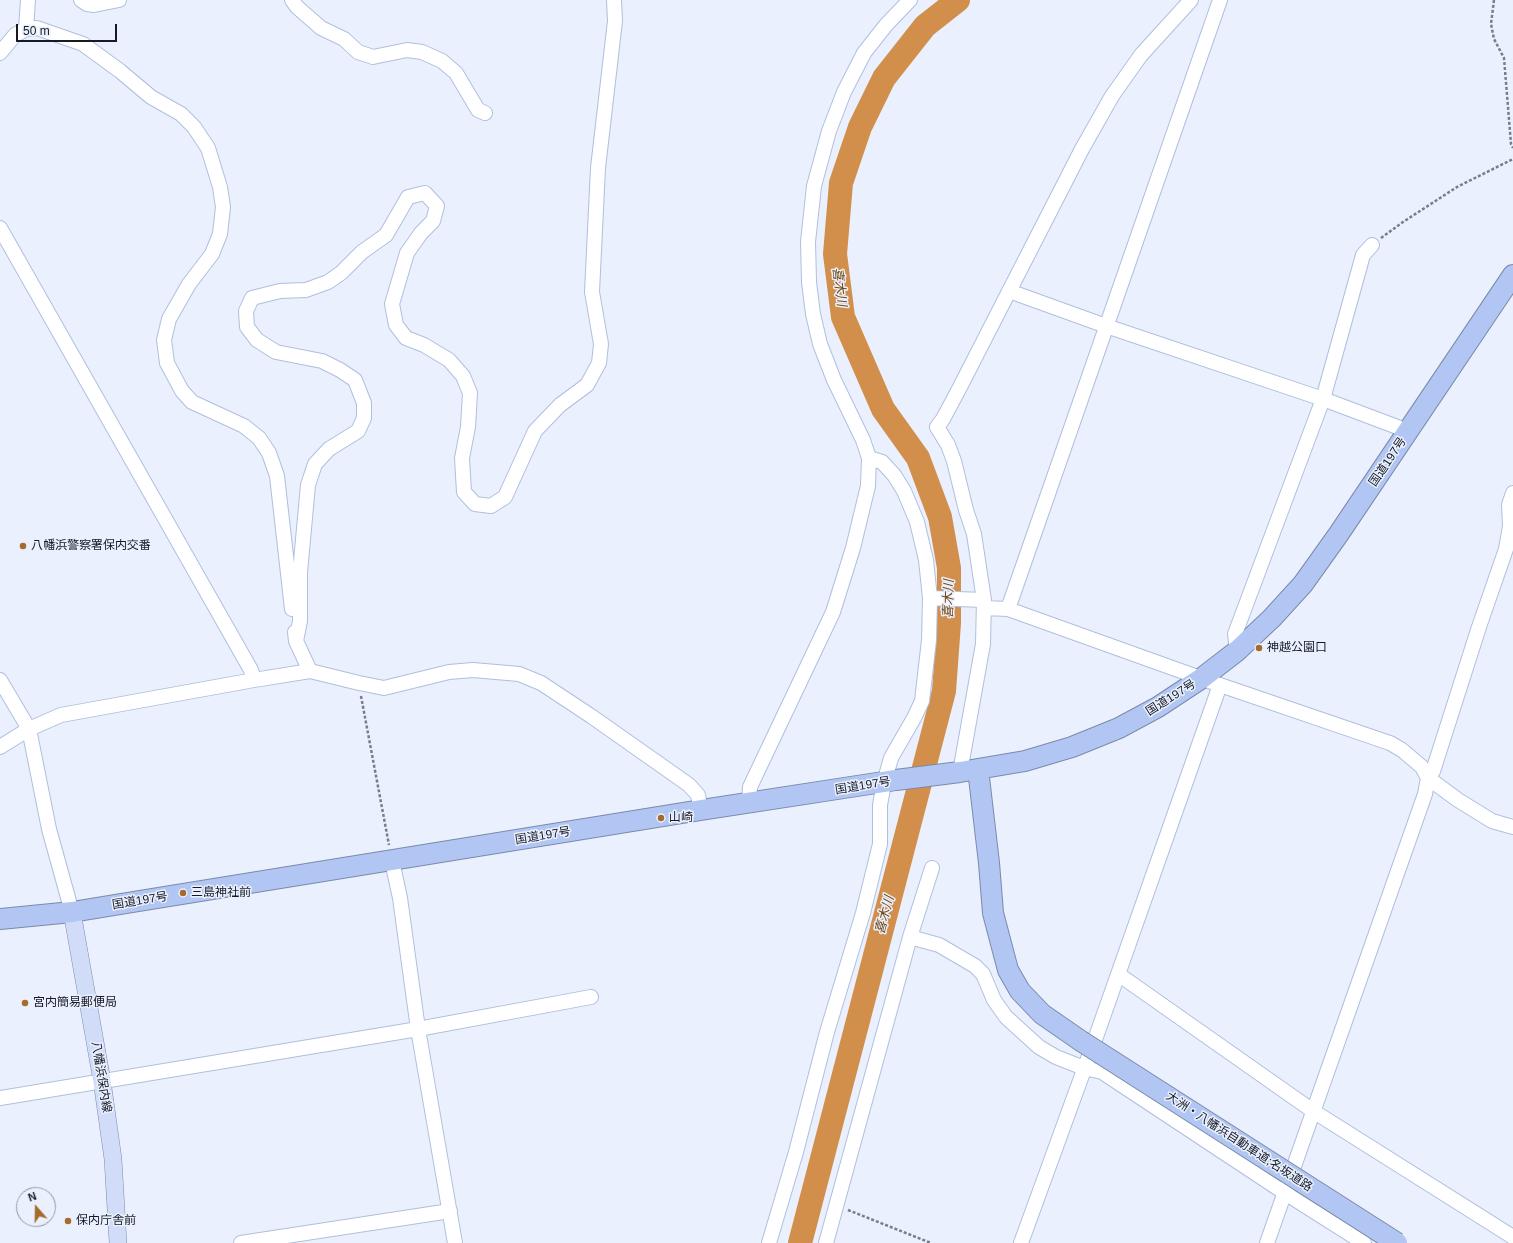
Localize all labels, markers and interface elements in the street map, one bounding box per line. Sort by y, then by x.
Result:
scale bar [18,16,119,42]
text: 50 m [23,24,50,38]
water label: 喜木川 [829,267,849,307]
street label: 国道197号 [1366,435,1410,489]
place label: 八幡浜警察署保内交番 [31,539,151,553]
marker: 八幡浜警察署保内交番 [18,541,28,551]
water label: 喜木川 [941,579,957,619]
place label: 神越公園口 [1267,641,1327,655]
marker: 神越公園口 [1254,643,1264,653]
street label: 国道197号 [1143,677,1199,719]
street label: 国道197号 [834,775,892,797]
place label: 山崎 [669,811,693,825]
marker: 山崎 [656,813,666,823]
street label: 国道197号 [514,825,572,847]
place label: 三島神社前 [191,886,251,900]
marker: 三島神社前 [178,888,188,898]
street label: 国道197号 [111,890,169,912]
water label: 喜木川 [872,894,898,936]
place label: 宮内簡易郵便局 [33,996,117,1010]
marker: 宮内簡易郵便局 [20,998,30,1008]
street label: 八幡浜保内線 [88,1040,114,1114]
street label: 大洲・八幡浜自動車道;名坂道路 [1163,1089,1315,1195]
north arrow [16,1187,56,1227]
text: N [26,1190,38,1204]
place label: 保内庁舎前 [76,1214,136,1228]
marker: 保内庁舎前 [63,1216,73,1226]

